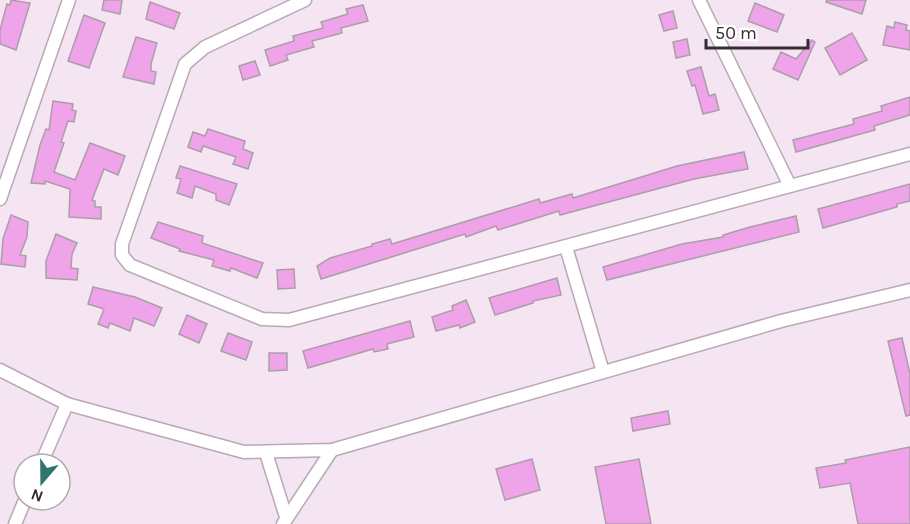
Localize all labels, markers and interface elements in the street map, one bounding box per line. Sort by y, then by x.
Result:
scale bar [706,12,808,50]
text: 50 m [715,22,757,44]
north arrow [12,452,72,512]
text: N [28,485,46,507]

